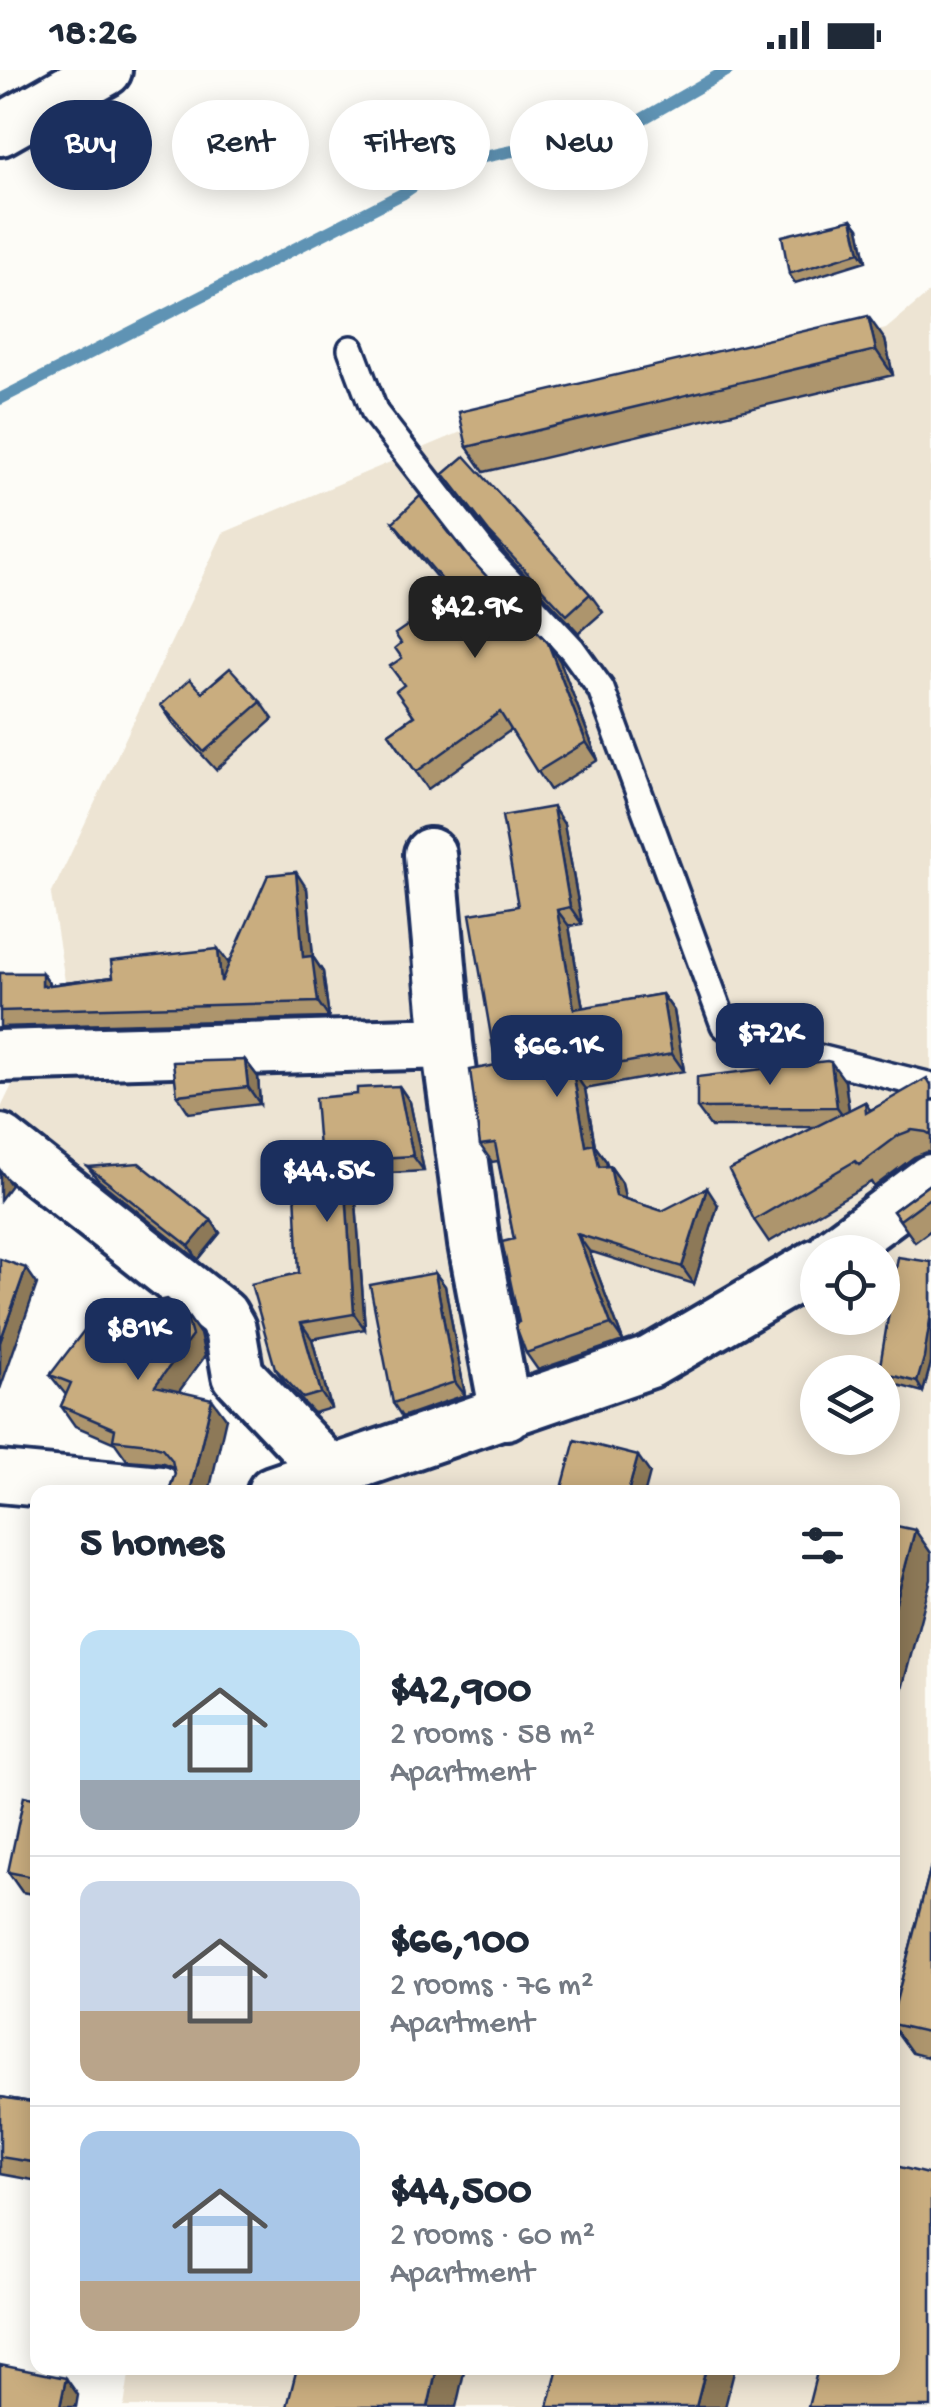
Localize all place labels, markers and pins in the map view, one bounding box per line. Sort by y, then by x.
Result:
pin: $42.9K [394,576,556,661]
pin: $72K [711,1003,829,1088]
pin: $66.1K [476,1015,638,1100]
pin: $44.5K [246,1140,408,1225]
pin: $81K [79,1298,197,1383]

